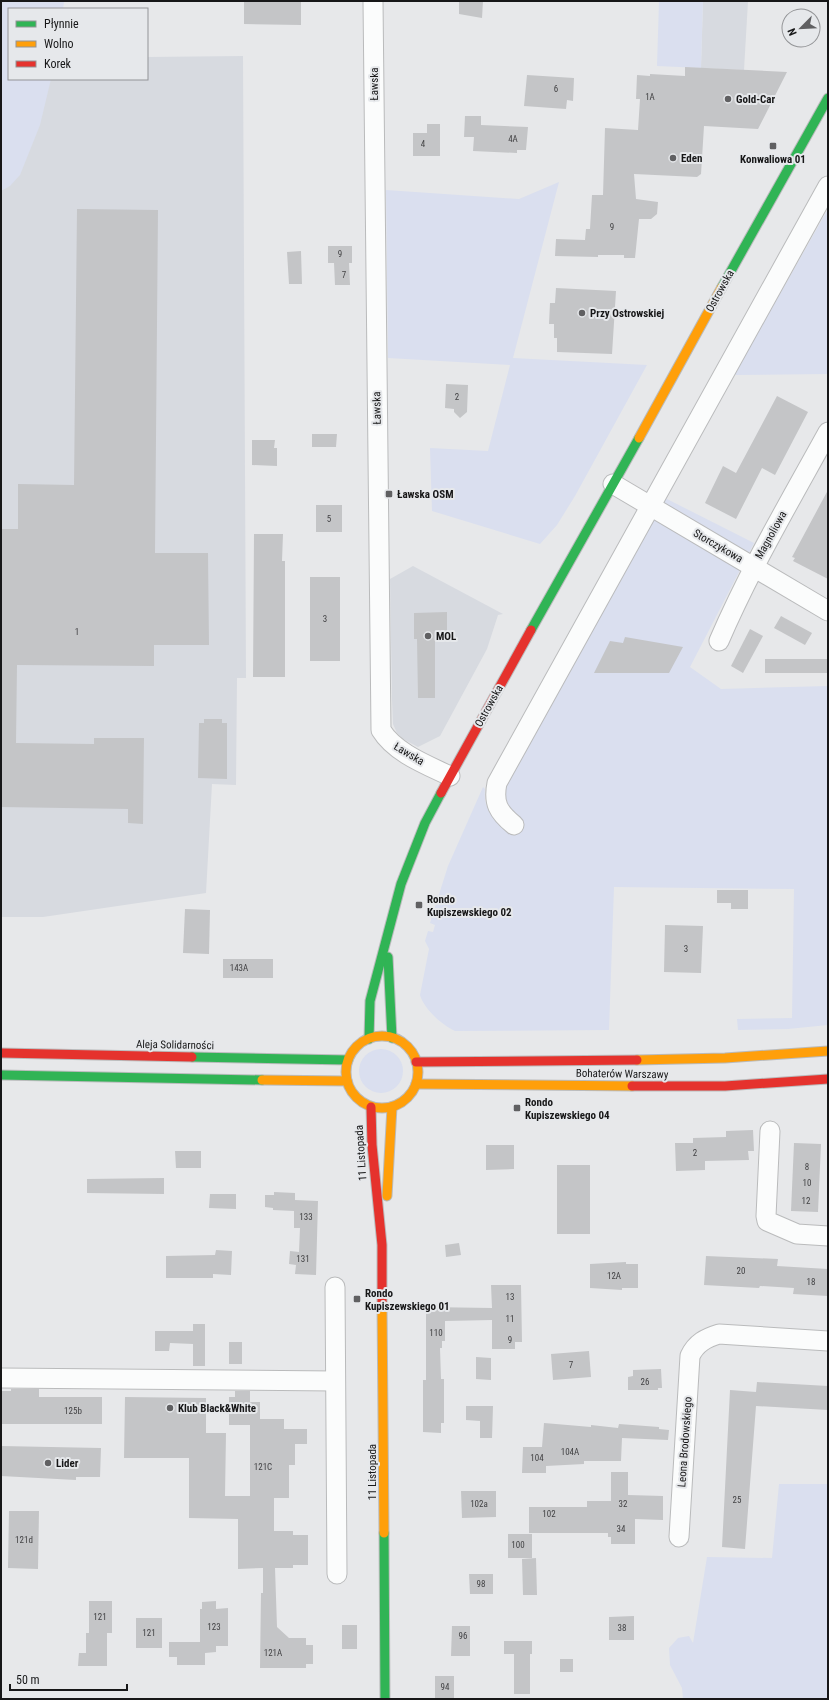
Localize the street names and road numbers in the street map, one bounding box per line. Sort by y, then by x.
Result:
street label: Ławska [368,68,381,100]
street label: Ostrowska [703,268,737,314]
street label: Ławska [370,391,384,425]
street label: Magnoliowa [753,509,789,561]
street label: Storczykowa [691,527,745,565]
street label: Ostrowska [472,683,506,729]
street label: Ławska [392,740,426,768]
street label: Aleja Solidarności [136,1038,214,1052]
street label: Bohaterów Warszawy [576,1067,669,1081]
street label: 11 Listopada [353,1124,369,1182]
street label: Leona Brodowskiego [675,1396,695,1488]
street label: 11 Listopada [366,1444,379,1500]

